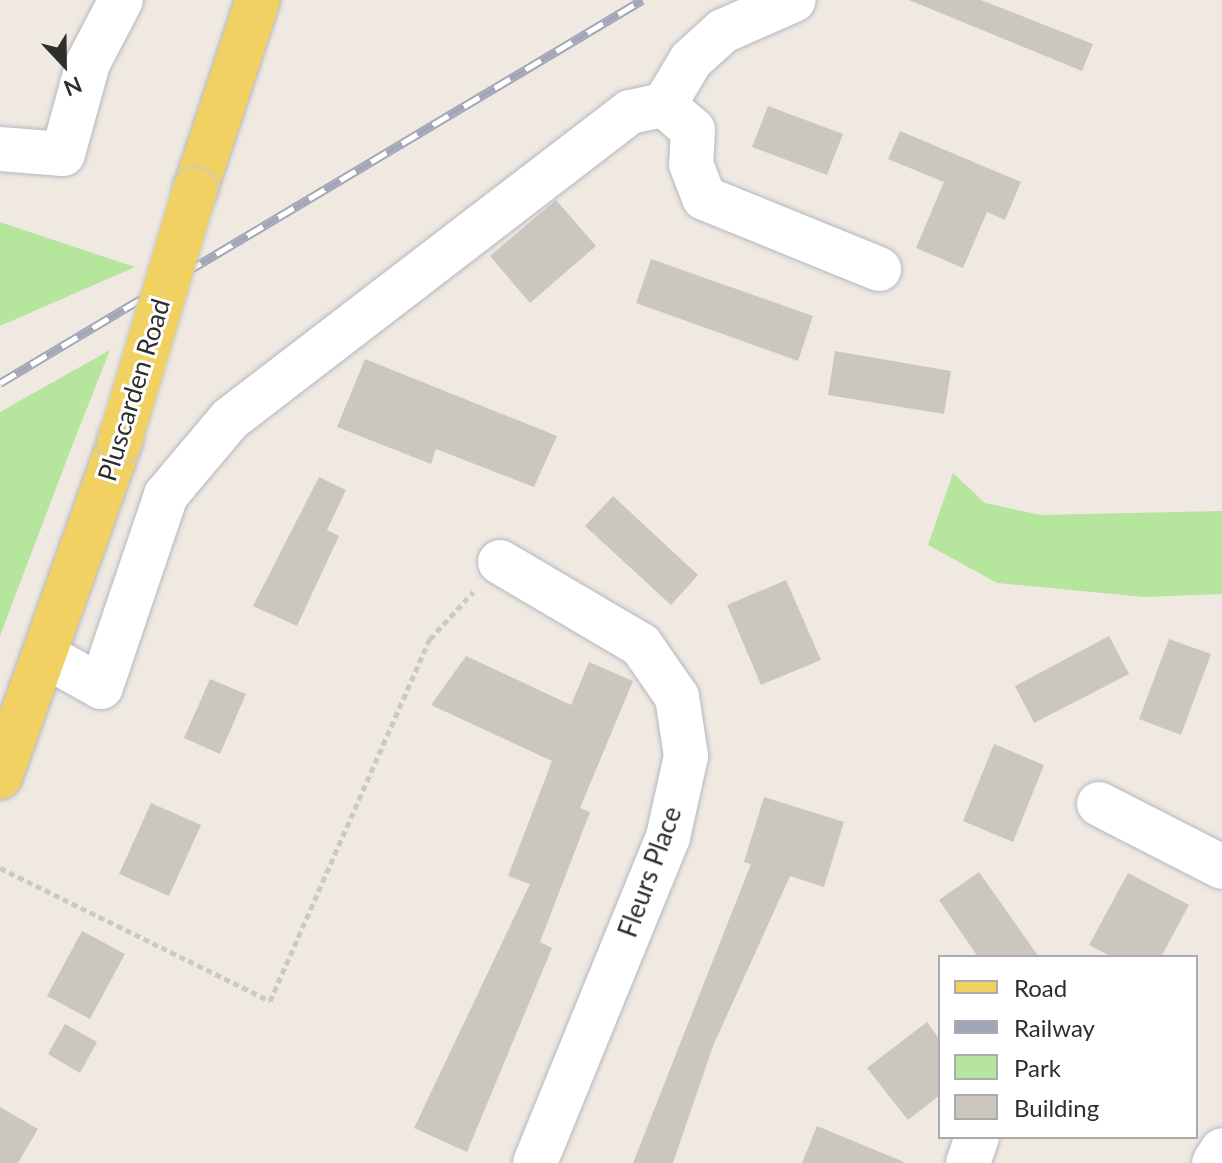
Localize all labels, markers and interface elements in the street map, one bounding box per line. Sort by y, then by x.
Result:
north arrow [24,24,104,104]
text: N [60,71,86,102]
street label: Pluscarden Road [91,295,177,485]
street label: Fleurs Place [612,802,688,942]
legend [938,955,1198,1139]
text: Road [1014,973,1067,1002]
text: Railway [1014,1013,1095,1042]
text: Park [1014,1053,1061,1082]
text: Building [1014,1093,1099,1122]

